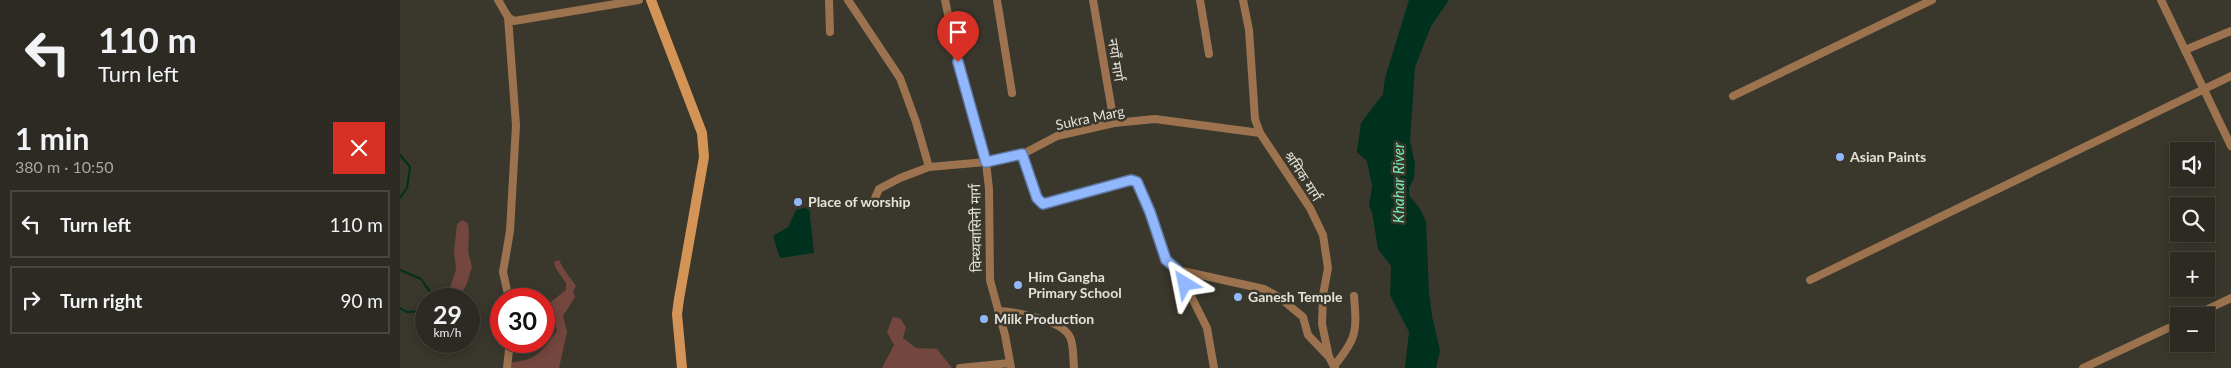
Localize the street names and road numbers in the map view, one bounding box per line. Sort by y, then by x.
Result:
street label: नयाँ मार्ग [1105,37,1128,84]
street label: Sukra Marg [1054,102,1126,133]
street label: श्रमिक मार्ग [1281,148,1326,205]
street label: विन्ध्यवासिनी मार्ग [966,183,985,272]

